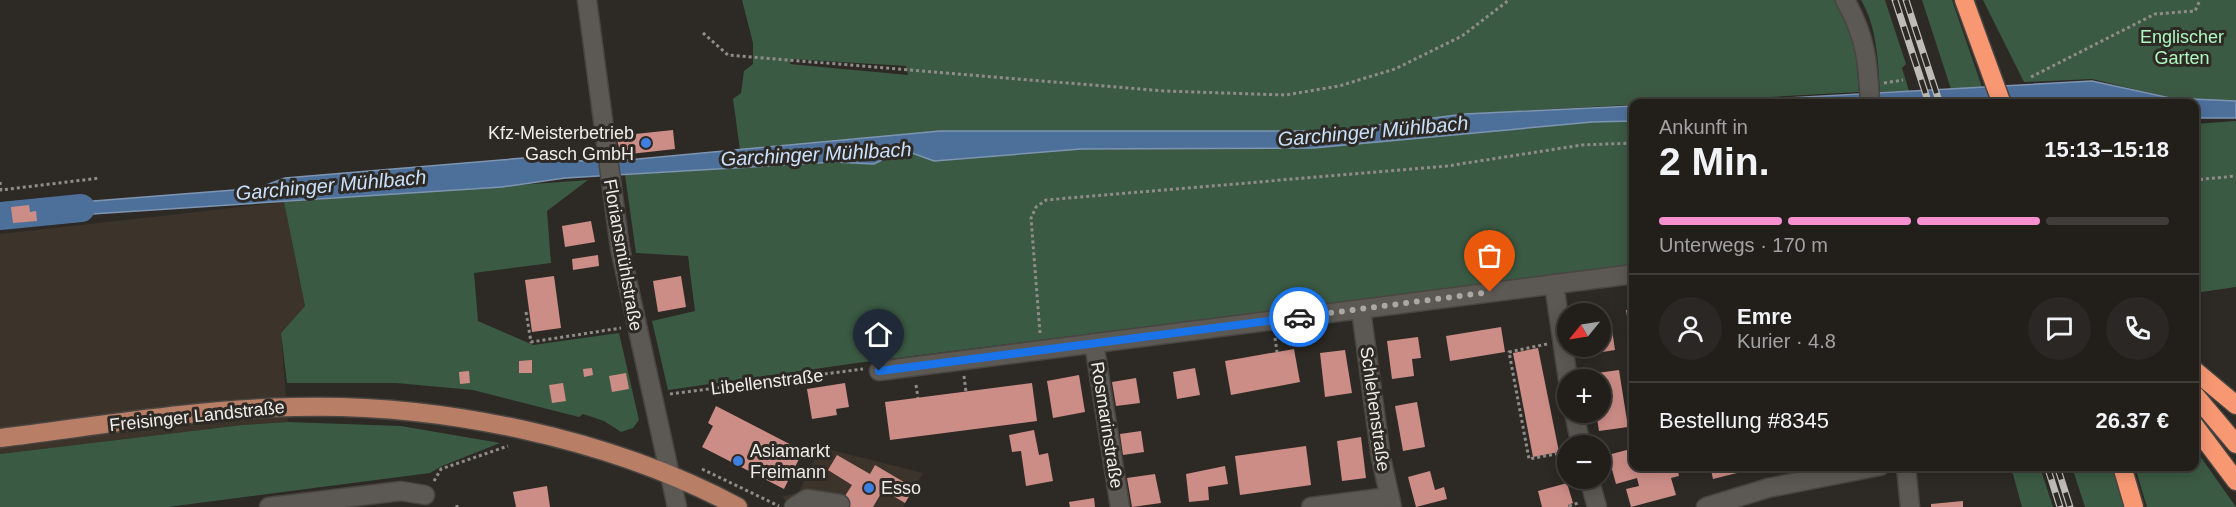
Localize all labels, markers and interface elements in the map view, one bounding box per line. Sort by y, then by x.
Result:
park label: Englischer Garten [2140,27,2224,68]
water label: Garchinger Mühlbach [1277,112,1469,150]
text: Ankunft in [1659,116,1748,138]
place label: Kfz-Meisterbetrieb Gasch GmbH [488,123,634,164]
marker: Kfz-Meisterbetrieb Gasch GmbH [639,136,653,150]
text: 15:13–15:18 [2044,137,2169,162]
water label: Garchinger Mühlbach [720,138,912,170]
text: 2 Min. [1659,140,1770,183]
water label: Garchinger Mühlbach [235,166,427,204]
street label: Floriansmühlstraße [600,177,646,333]
pin [1464,230,1515,292]
text: Unterwegs · 170 m [1659,234,1828,256]
icon: bag [1473,239,1506,272]
courier [1269,287,1329,347]
button: person [1659,297,1722,360]
button: chat [2028,297,2091,360]
button: phone [2106,297,2169,360]
icon: car [1283,301,1316,334]
north arrow [1557,303,1611,357]
map controls [1557,303,1611,489]
text: Emre [1737,304,1792,329]
pin [853,309,904,371]
icon: home [862,318,895,351]
text: Kurier · 4.8 [1737,330,1836,352]
street label: Schlehenstraße [1356,345,1394,473]
street label: Rosmarinstraße [1087,360,1127,490]
street label: Libellenstraße [710,365,824,399]
button: + [1557,369,1611,423]
street label: Freisinger Landstraße [108,397,286,435]
text: Bestellung #8345 [1659,408,1829,433]
text: 26.37 € [2096,408,2169,433]
button: − [1557,435,1611,489]
place label: Asiamarkt Freimann [750,441,830,482]
marker: Asiamarkt Freimann [731,454,745,468]
place label: Esso [881,478,921,498]
marker: Esso [862,481,876,495]

